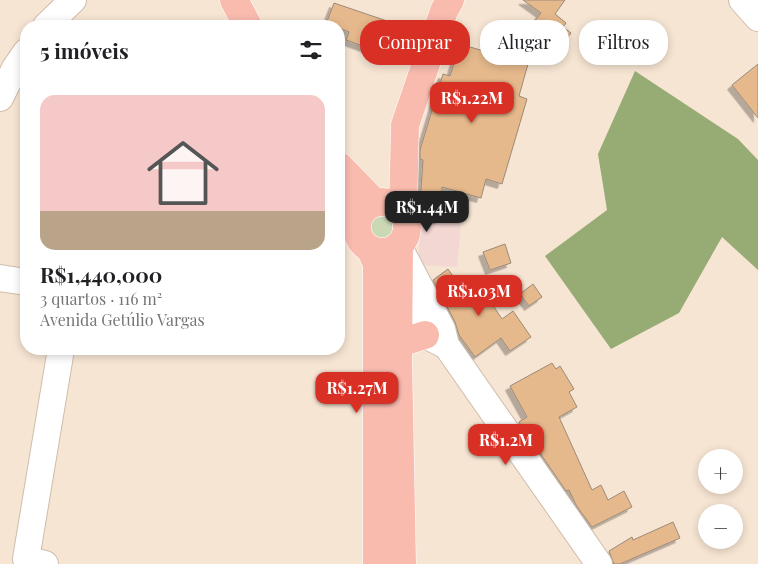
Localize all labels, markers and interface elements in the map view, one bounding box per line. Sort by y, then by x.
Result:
chip: Comprar [360,20,470,65]
chip: Alugar [480,20,569,65]
chip: Filtros [579,20,668,65]
text: 5 imóveis [40,36,129,64]
icon: filters [297,36,325,64]
pin: R$1.22M [426,82,518,124]
text: R$1.22M [441,87,503,108]
icon: home [138,128,228,218]
pin: R$1.44M [381,190,473,233]
text: R$1.44M [396,196,458,217]
text: R$1,440,000 [40,260,162,288]
pin: R$1.03M [433,274,525,317]
text: R$1.03M [447,280,511,301]
text: 3 quartos · 116 m² [40,288,162,309]
text: Avenida Getúlio Vargas [40,309,205,330]
pin: R$1.27M [311,372,403,414]
text: R$1.27M [326,377,388,398]
pin: R$1.2M [465,424,547,466]
text: R$1.2M [479,429,533,450]
map controls [698,449,743,549]
button: + [698,449,743,494]
button: − [698,504,743,549]

